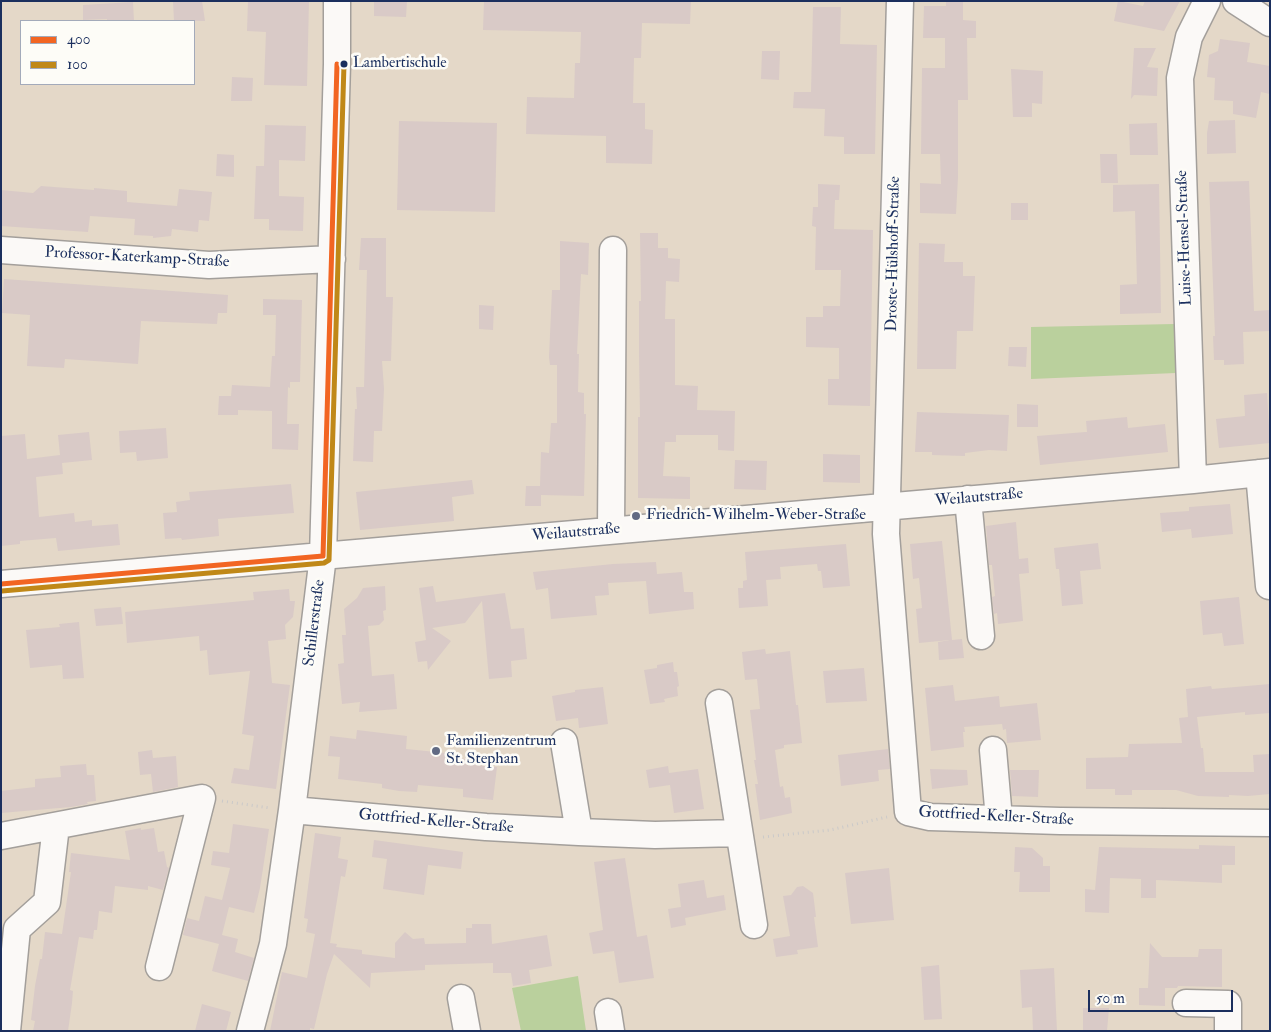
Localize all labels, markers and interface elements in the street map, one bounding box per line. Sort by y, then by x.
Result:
legend [20,20,195,85]
text: 400 [67,30,90,49]
text: 100 [67,55,88,74]
place label: Lambertischule [353,55,446,73]
marker: Lambertischule [339,59,349,69]
street label: Luise-Hensel-Straße [1173,170,1197,306]
street label: Droste-Hülshoff-Straße [883,176,905,332]
street label: Professor-Katerkamp-Straße [44,244,230,272]
street label: Weilautstraße [934,485,1024,511]
place label: Friedrich-Wilhelm-Weber-Straße [646,506,866,526]
marker: Friedrich-Wilhelm-Weber-Straße [630,510,642,522]
street label: Weilautstraße [531,520,621,546]
street label: Schillerstraße [300,578,330,668]
place label: Familienzentrum St. Stephan [446,732,557,770]
marker: Familienzentrum St. Stephan [430,745,442,757]
street label: Gottfried-Keller-Straße [918,803,1074,831]
street label: Gottfried-Keller-Straße [358,806,514,838]
scale bar [1091,980,1236,1012]
text: 50 m [1096,989,1125,1008]

